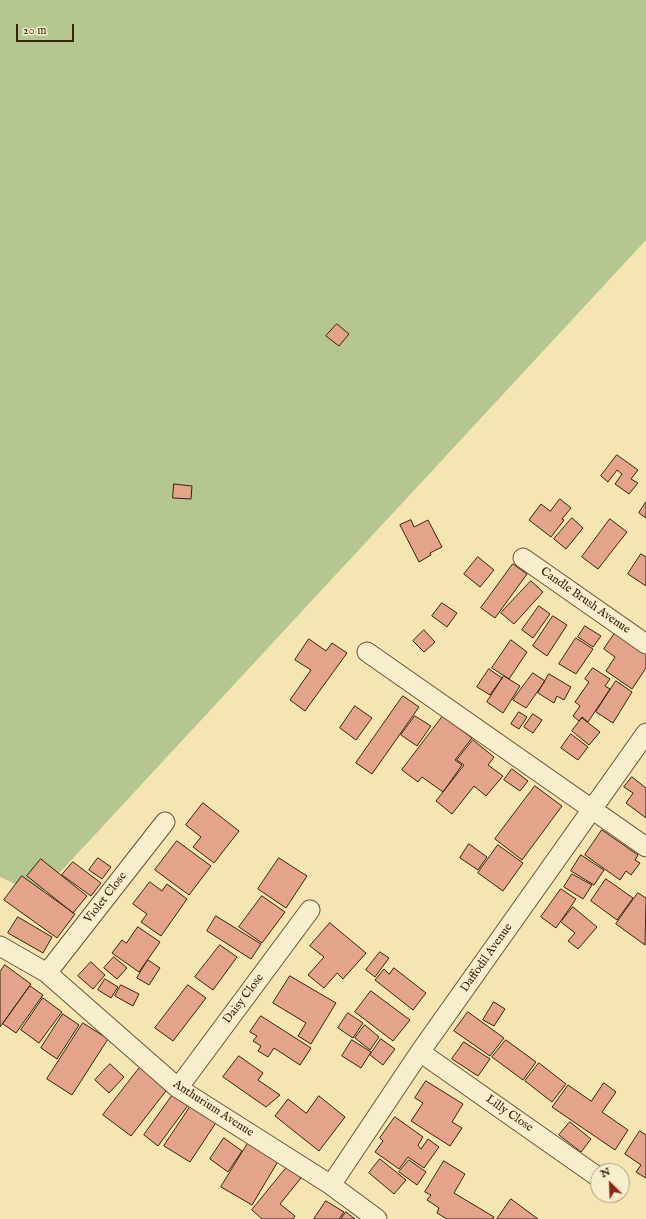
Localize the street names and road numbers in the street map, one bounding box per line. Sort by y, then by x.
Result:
street label: Candle Brush Avenue [537,565,633,637]
street label: Violet Close [82,870,130,926]
street label: Daffodil Avenue [458,921,516,995]
street label: Daisy Close [221,971,267,1027]
street label: Anthurium Avenue [170,1078,256,1140]
street label: Lilly Close [482,1092,536,1136]

